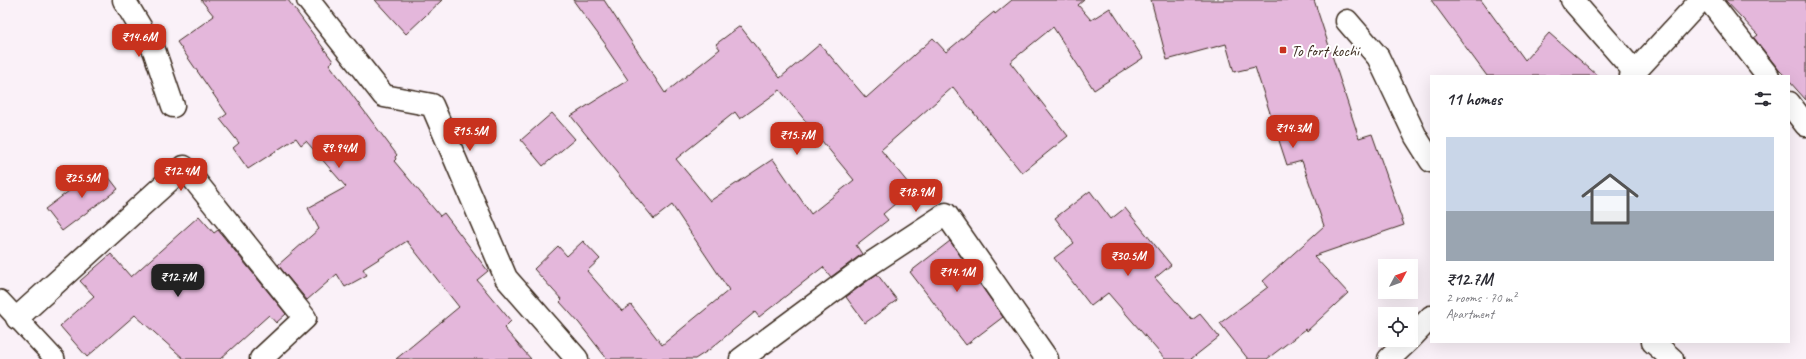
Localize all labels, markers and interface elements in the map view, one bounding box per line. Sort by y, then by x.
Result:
pin: ₹14.6M [106,24,172,58]
text: ₹14.6M [121,29,157,45]
place label: To fort kochi [1291,41,1361,61]
marker: To fort kochi [1278,45,1288,55]
icon: filters [1752,88,1774,110]
text: 11 homes [1446,89,1502,110]
pin: ₹14.3M [1260,115,1326,149]
pin: ₹15.5M [437,118,503,152]
text: ₹14.3M [1275,120,1311,136]
pin: ₹15.7M [764,122,830,156]
text: ₹15.5M [452,123,488,139]
text: ₹15.7M [779,127,815,143]
pin: ₹9.94M [306,135,372,169]
text: ₹9.94M [321,140,357,156]
pin: ₹12.4M [148,158,214,192]
text: ₹12.4M [163,163,199,179]
icon: home [1574,163,1646,235]
pin: ₹25.5M [49,165,115,199]
text: ₹25.5M [64,170,100,186]
pin: ₹18.9M [883,179,949,213]
text: ₹18.9M [898,184,934,200]
pin: ₹30.5M [1095,243,1161,277]
text: ₹30.5M [1110,248,1146,264]
pin: ₹14.1M [924,259,990,293]
north arrow [1378,259,1418,299]
map controls [1378,259,1418,347]
pin: ₹12.7M [145,264,211,298]
text: ₹14.1M [939,264,975,280]
text: ₹12.7M [160,269,196,285]
text: ₹12.7M [1446,269,1492,290]
text: 2 rooms · 70 m² [1446,290,1516,306]
text: Apartment [1446,306,1494,322]
button: locate [1378,307,1418,347]

